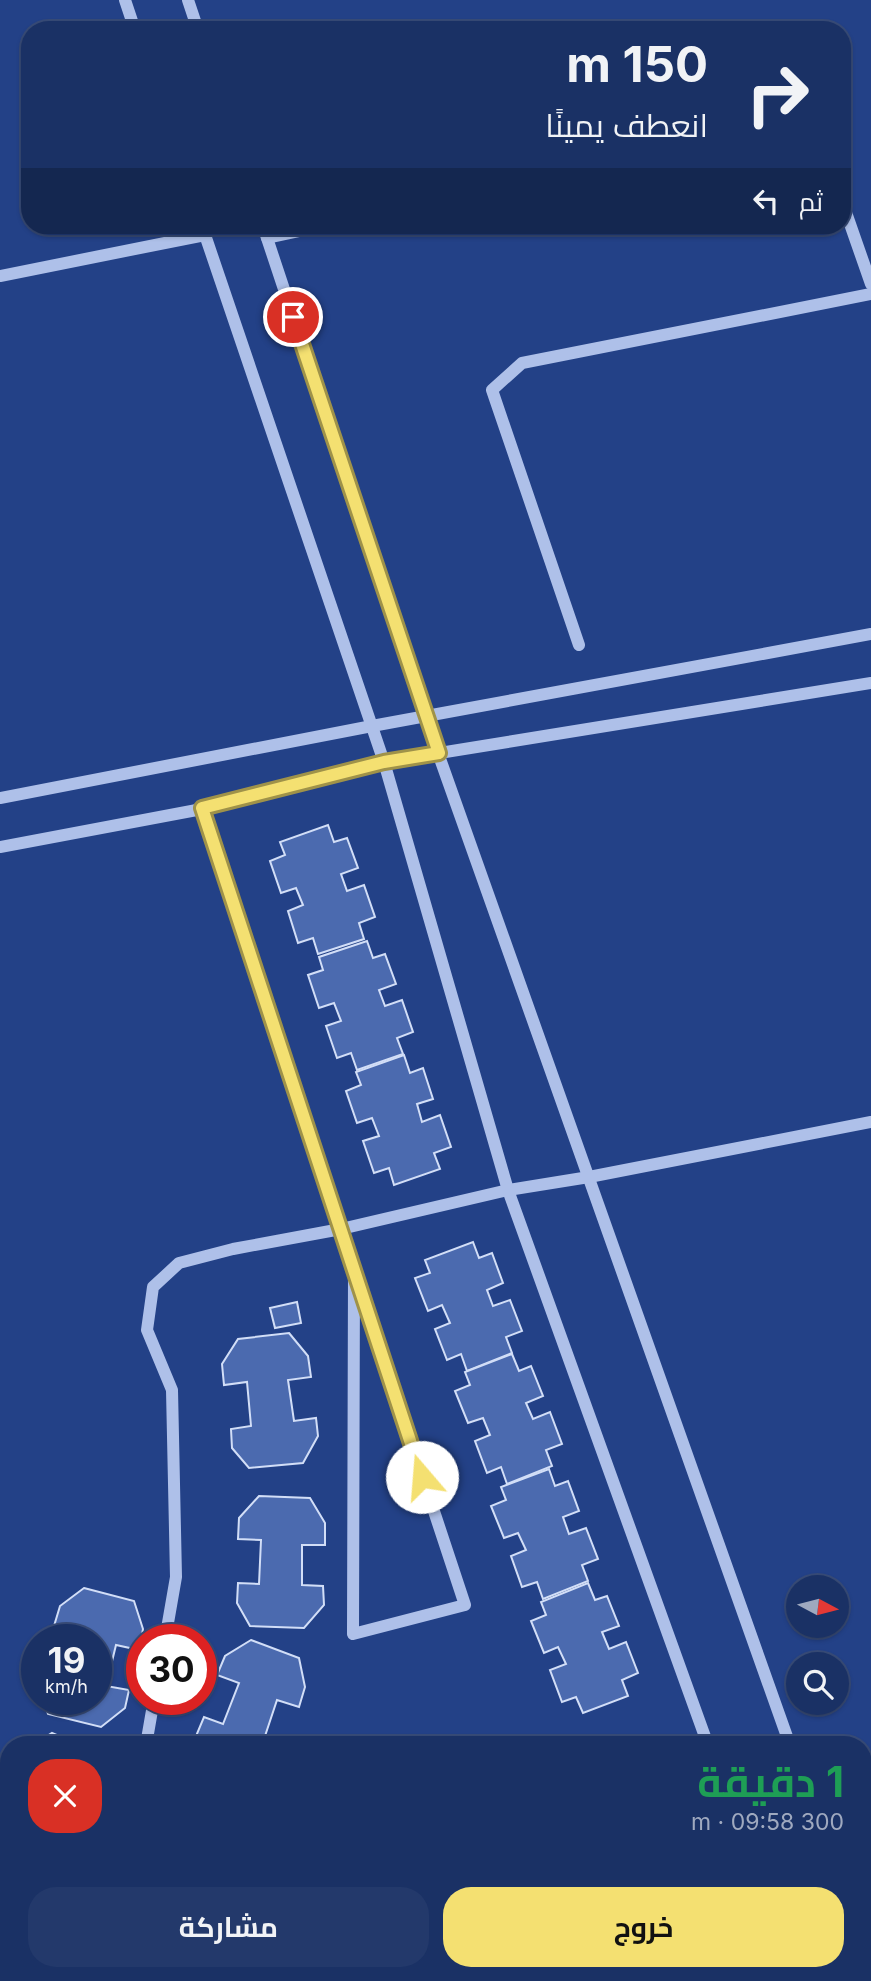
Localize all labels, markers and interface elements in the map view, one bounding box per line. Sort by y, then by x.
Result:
text: 150 m [566,35,708,94]
icon: right [732,49,823,140]
text: انعطف يمينًا [545,106,708,145]
icon: left [747,182,785,220]
text: ثم [799,186,823,217]
pin [263,287,323,347]
icon: arrive [274,298,312,336]
position arrow [385,1440,459,1514]
north arrow [786,1575,849,1638]
map controls [786,1575,849,1715]
speed limit sign: 30 [126,1624,217,1715]
text: 19 [48,1639,85,1681]
button: search [786,1652,849,1715]
text: km/h [45,1676,88,1697]
text: 1 دقيقة [697,1756,844,1807]
button: close [28,1759,102,1833]
text: 300 m · 09:58 [691,1808,844,1836]
button: مشاركة [28,1887,429,1967]
button: خروج [443,1887,844,1967]

